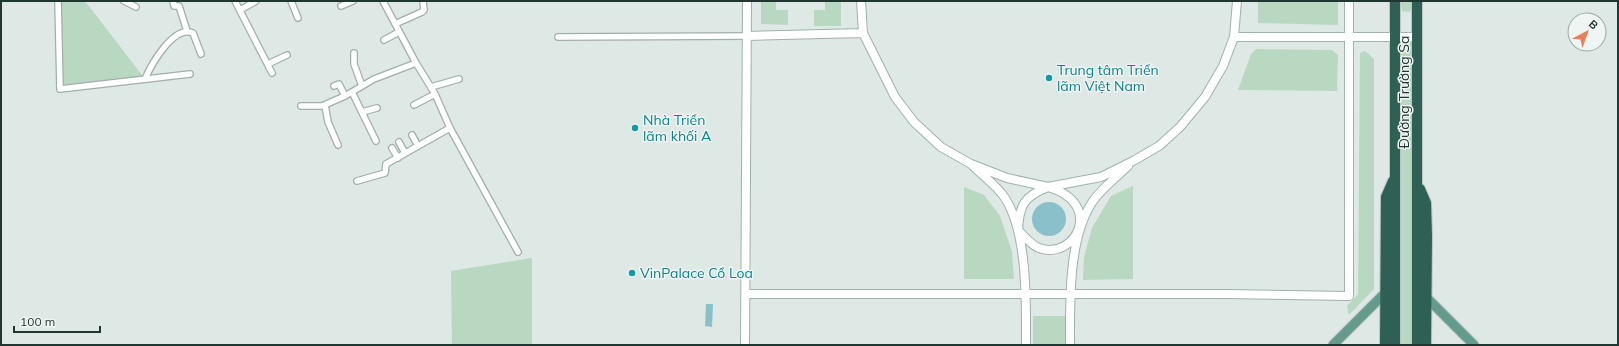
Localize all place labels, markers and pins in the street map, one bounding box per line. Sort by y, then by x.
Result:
place label: Trung tâm Triển lãm Việt Nam [1057,61,1159,95]
marker: Trung tâm Triển lãm Việt Nam [1044,73,1054,83]
place label: Nhà Triển lãm khối A [643,111,712,145]
marker: Nhà Triển lãm khối A [630,123,640,133]
place label: VinPalace Cổ Loa [640,264,753,282]
marker: VinPalace Cổ Loa [627,268,637,278]

